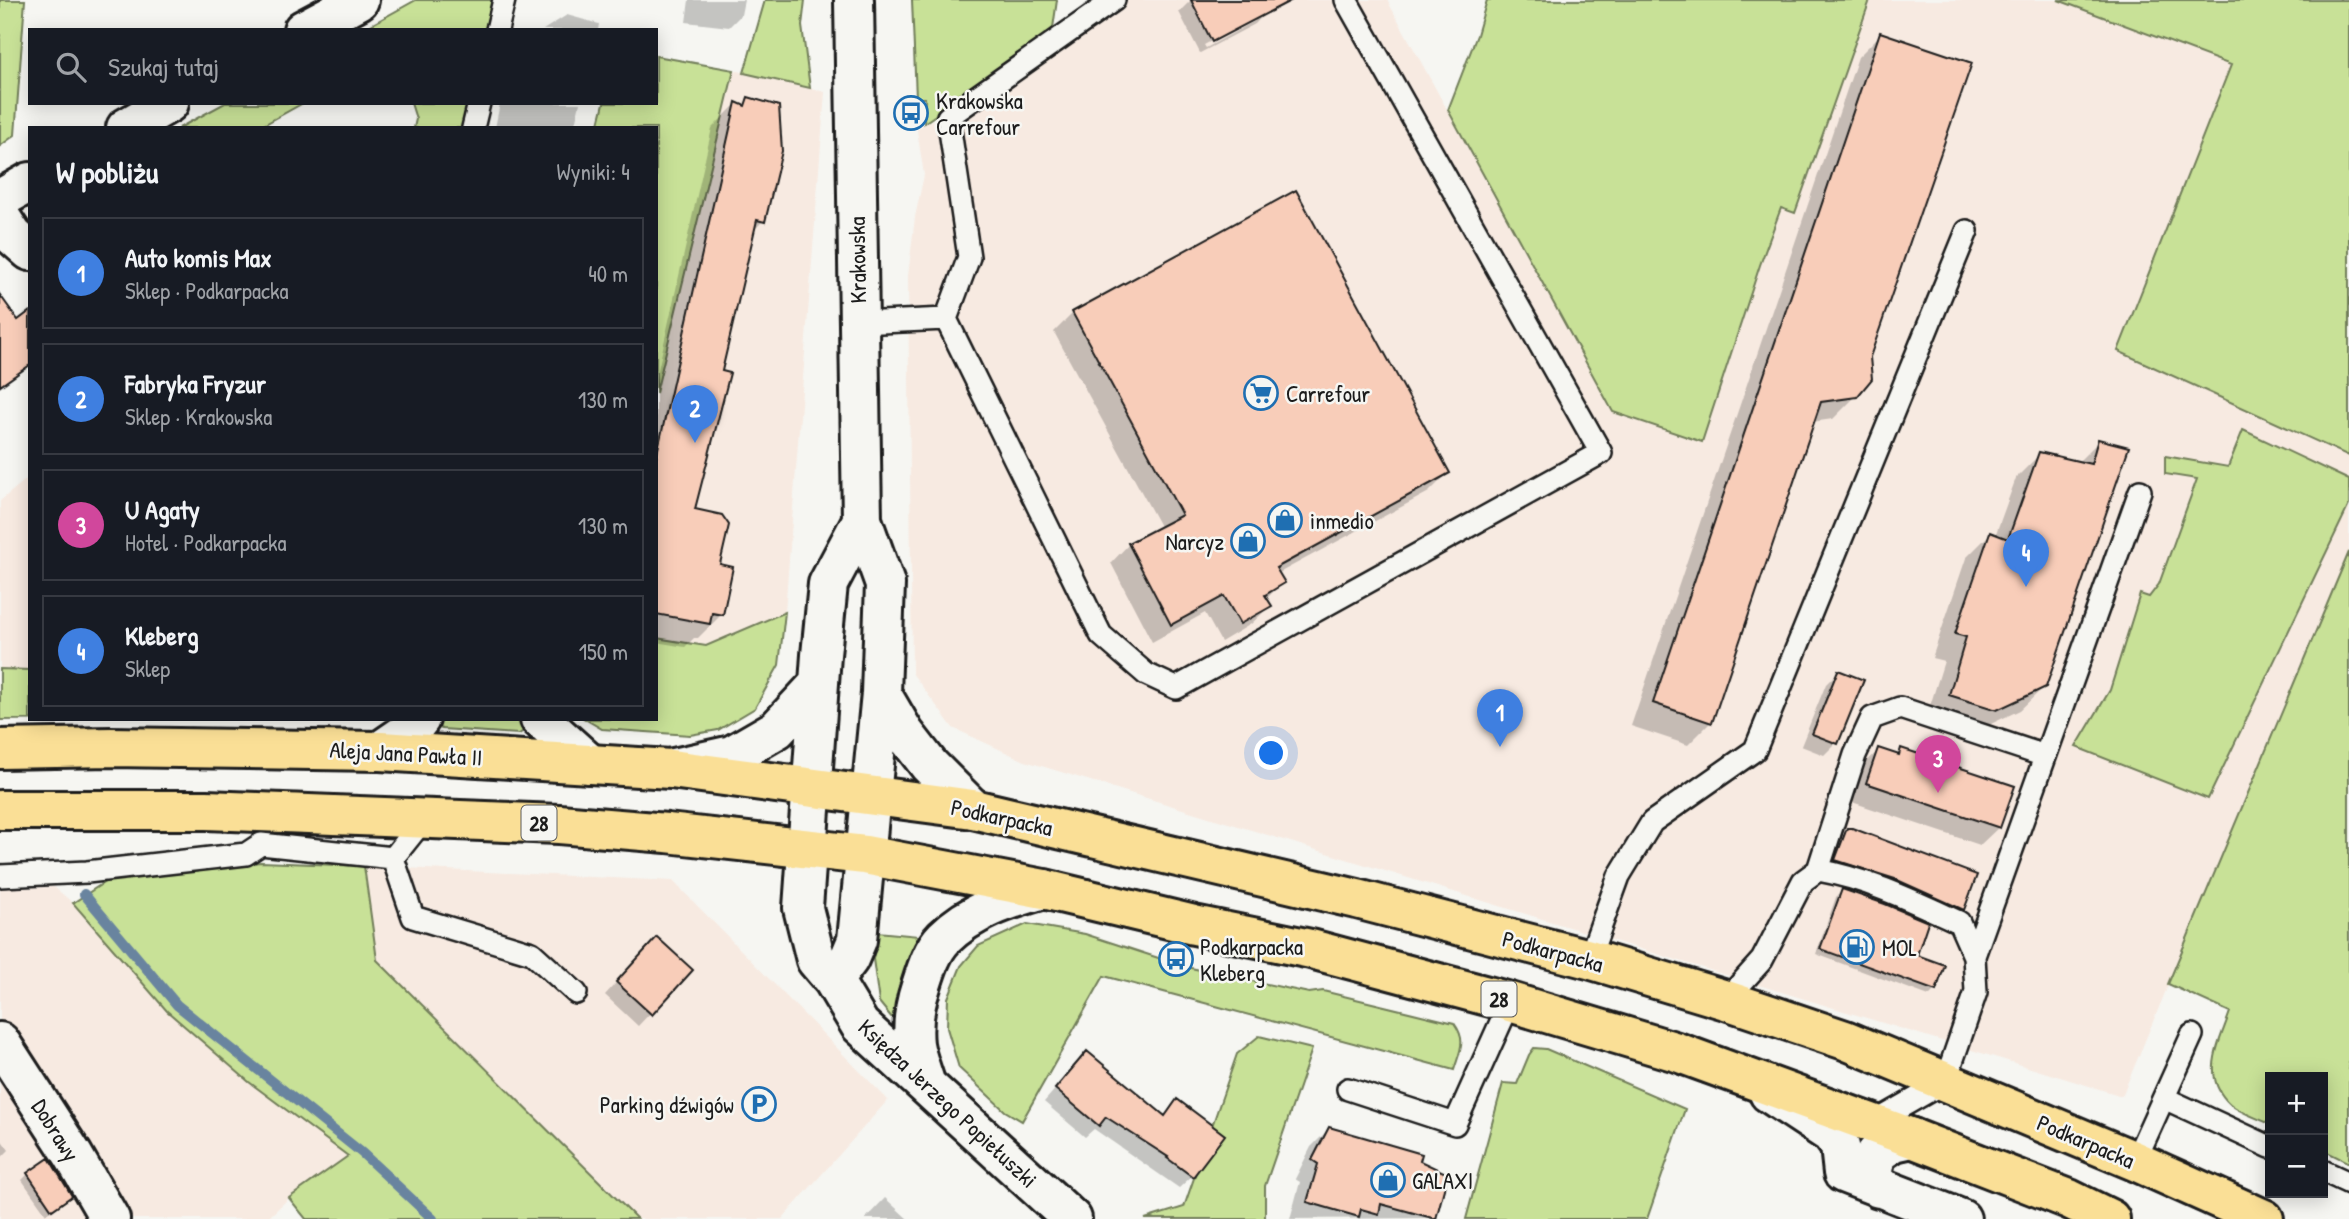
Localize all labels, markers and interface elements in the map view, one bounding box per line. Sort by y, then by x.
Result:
search box [28,28,658,105]
icon: search [52,48,90,86]
text: Szukaj tutaj [108,49,219,84]
place label: Krakowska Carrefour [936,85,1023,142]
bus stop icon: Krakowska Carrefour [892,94,930,132]
text: W pobliżu [56,152,158,192]
text: Wyniki: 4 [557,156,630,187]
street label: Krakowska [841,216,873,304]
text: Auto komis Max [125,240,272,275]
text: 1 [77,258,85,289]
text: 40 m [588,258,628,289]
text: Sklep · Podkarpacka [125,275,288,306]
text: Fabryka Fryzur [125,366,266,401]
supermarket icon: Carrefour [1242,374,1280,412]
place label: Carrefour [1286,378,1370,409]
text: 2 [76,384,86,415]
text: 130 m [578,384,628,415]
pin: 2 [672,385,718,443]
text: Sklep · Krakowska [125,401,272,432]
text: U Agaty [125,492,200,527]
shop icon: inmedio [1266,501,1304,539]
place label: inmedio [1310,505,1374,536]
text: 3 [76,510,86,541]
text: 130 m [578,510,628,541]
shop icon: Narcyz [1229,522,1267,560]
place label: Narcyz [1165,526,1224,557]
text: Hotel · Podkarpacka [125,527,286,558]
pin: 4 [2003,529,2049,587]
text: Kleberg [125,618,199,653]
text: 4 [77,636,85,667]
text: 150 m [579,636,628,667]
text: Sklep [125,653,170,684]
pin: 1 [1477,689,1523,747]
street label: Aleja Jana Pawła II [329,734,483,772]
pin: 3 [1915,735,1961,793]
your location [1254,736,1288,770]
street label: Podkarpacka [948,791,1056,843]
road number: 28 [522,806,556,840]
street label: Podkarpacka [1499,923,1607,979]
fuel station icon: MOL [1838,928,1876,966]
place label: Podkarpacka Kleberg [1200,931,1303,988]
place label: MOL [1882,932,1917,963]
bus stop icon: Podkarpacka Kleberg [1157,940,1195,978]
road number: 28 [1482,982,1516,1016]
street label: Księdza Jerzego Popiełuszki [852,1012,1044,1194]
map controls [2265,1072,2328,1198]
button: + [2265,1072,2328,1135]
parking icon: Parking dźwigów [740,1085,778,1123]
place label: Parking dźwigów [600,1089,734,1120]
street label: Dobrawy [25,1093,87,1167]
street label: Podkarpacka [2033,1107,2139,1175]
button: − [2265,1135,2328,1198]
shop icon: GALAXI [1369,1161,1407,1199]
place label: GALAXI [1412,1165,1473,1196]

